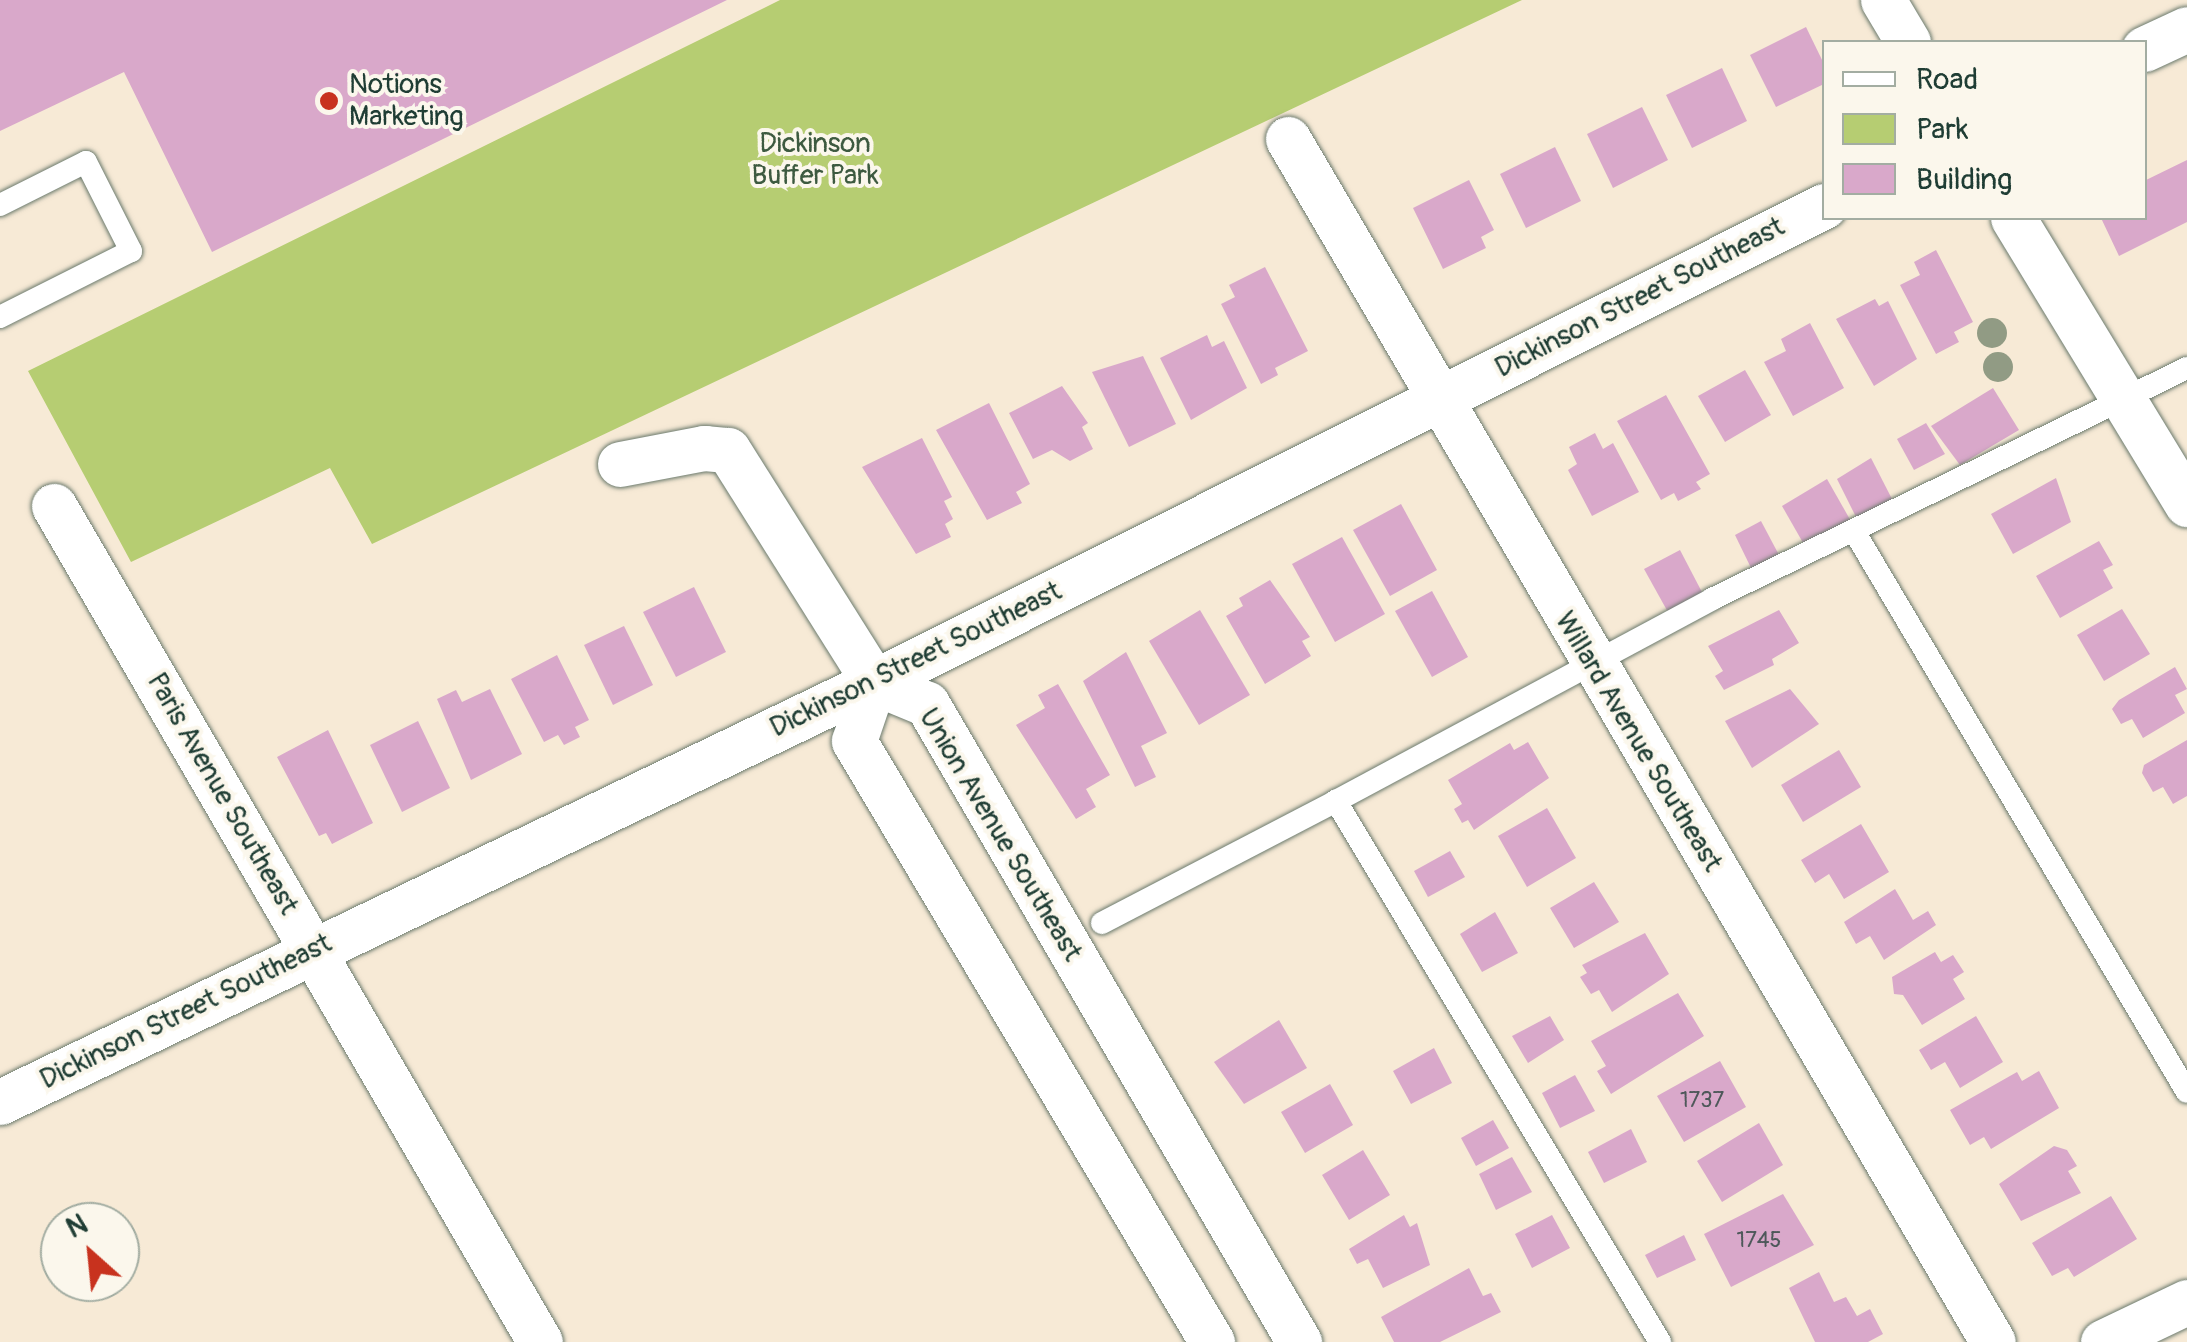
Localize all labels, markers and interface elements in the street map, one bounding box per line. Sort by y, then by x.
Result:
legend [1822,40,2147,220]
text: Road [1916,61,1978,98]
place label: Notions Marketing [349,68,464,134]
marker: Notions Marketing [318,90,340,112]
text: Park [1916,111,1969,148]
park label: Dickinson Buffer Park [751,127,879,193]
text: Building [1916,161,2012,198]
street label: Dickinson Street Southeast [1490,210,1790,386]
street label: Dickinson Street Southeast [765,575,1067,745]
street label: Willard Avenue Southeast [1547,606,1729,878]
street label: Paris Avenue Southeast [139,667,305,921]
street label: Union Avenue Southeast [911,703,1089,967]
street label: Dickinson Street Southeast [35,927,337,1097]
house number: 1737 [1680,1088,1724,1114]
north arrow [40,1202,140,1302]
text: N [61,1207,93,1246]
house number: 1745 [1737,1228,1781,1254]

